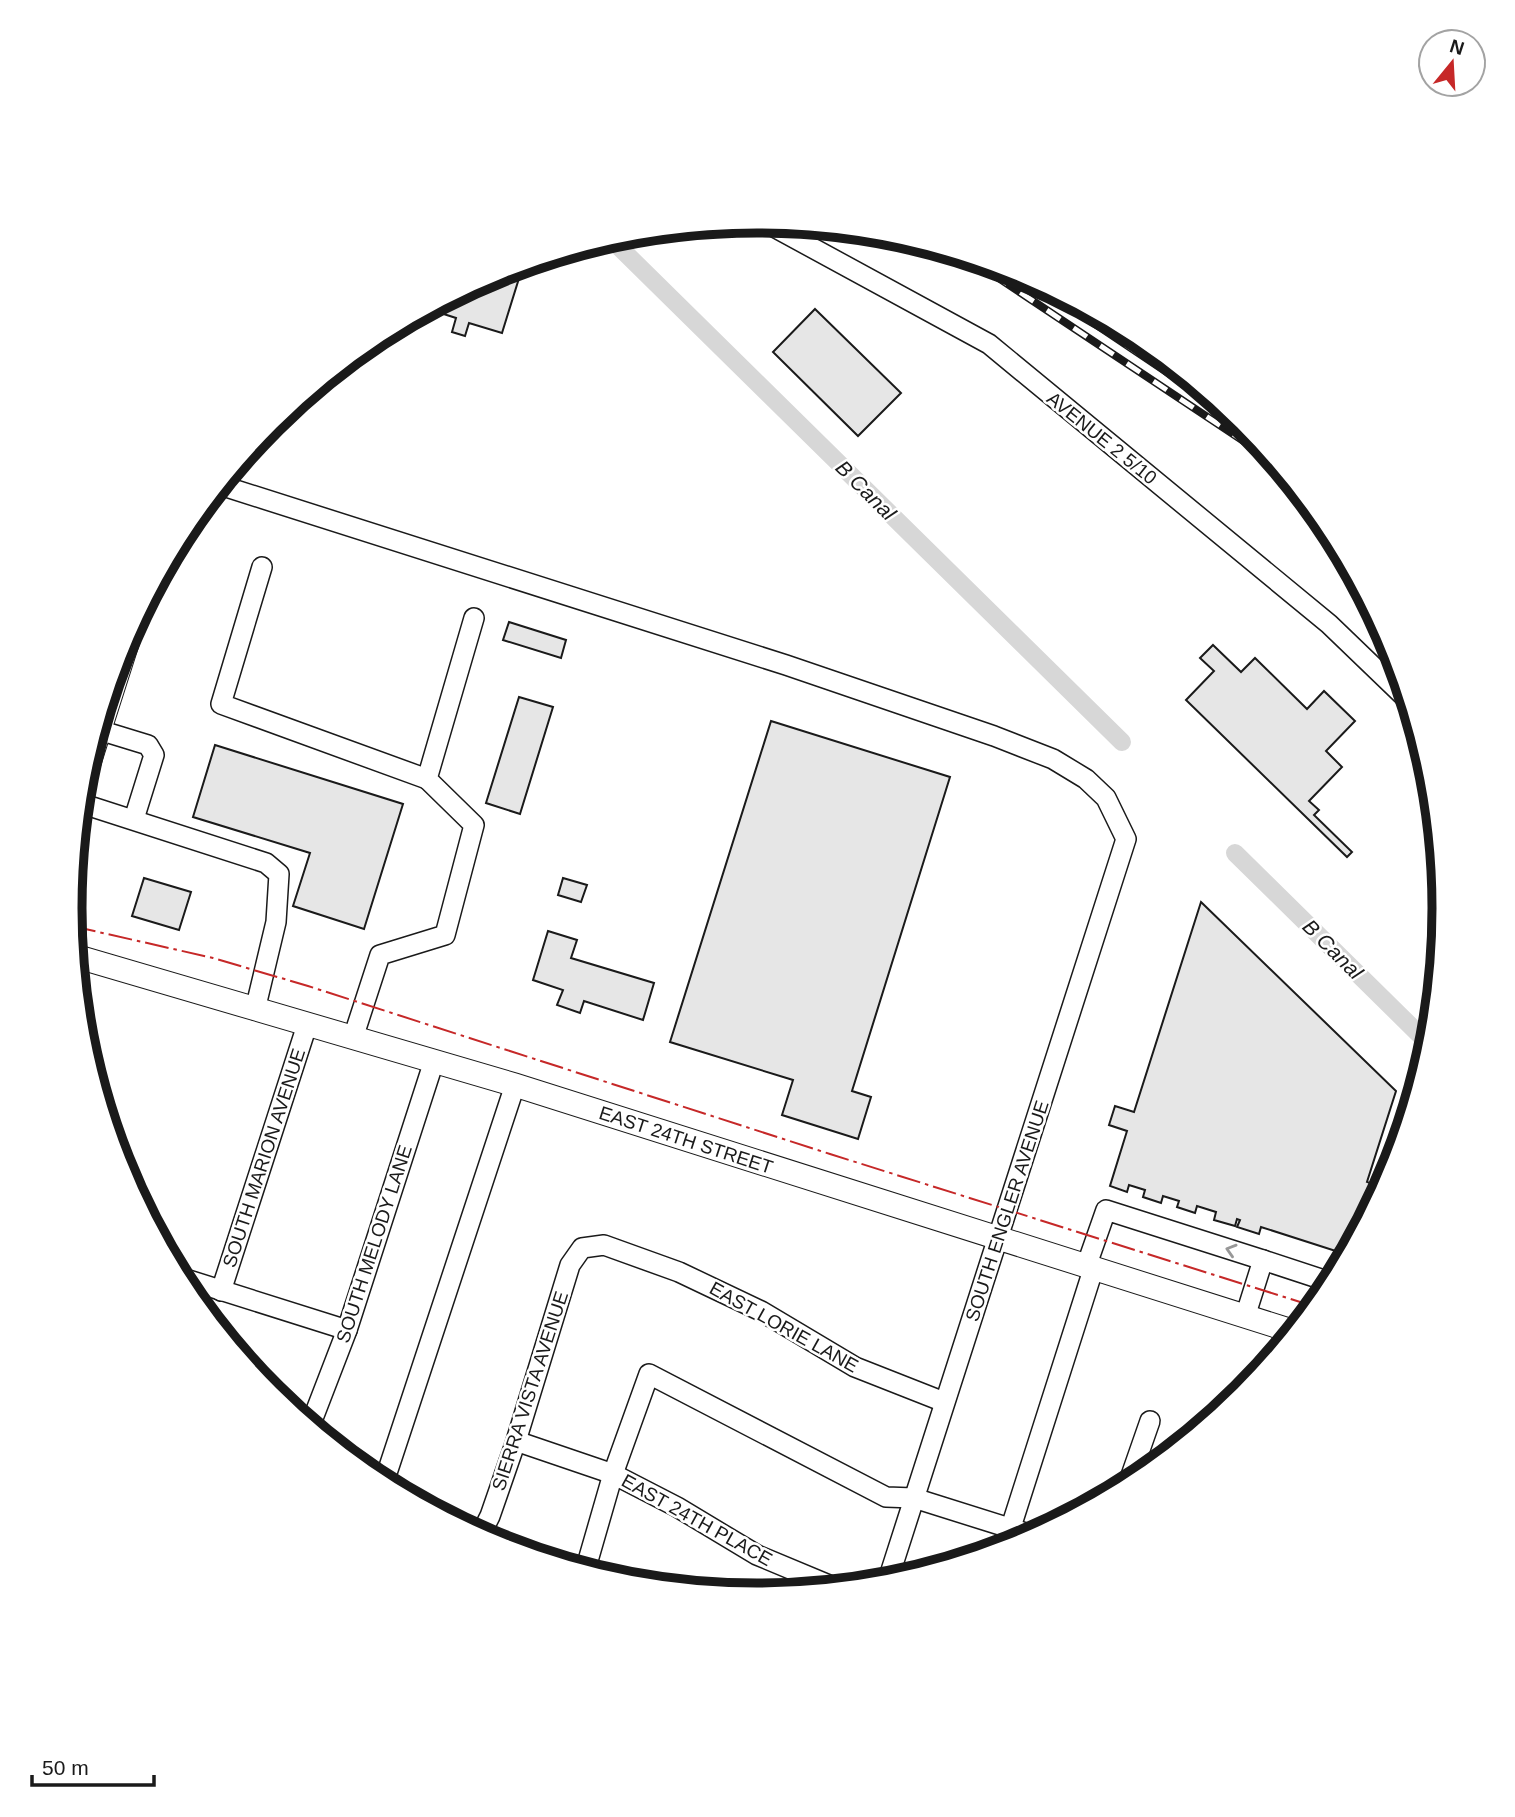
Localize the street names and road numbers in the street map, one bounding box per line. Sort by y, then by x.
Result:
street label: AVENUE 2 5/10 [1043,387,1161,489]
street label: SOUTH MARION AVENUE [219,1046,309,1270]
street label: SOUTH ENGLER AVENUE [961,1098,1053,1324]
street label: EAST 24TH STREET [597,1102,776,1178]
street label: SOUTH MELODY LANE [332,1143,416,1345]
street label: EAST LORIE LANE [706,1277,862,1377]
street label: SIERRA VISTA AVENUE [488,1289,572,1493]
street label: EAST 24TH PLACE [618,1470,776,1570]

